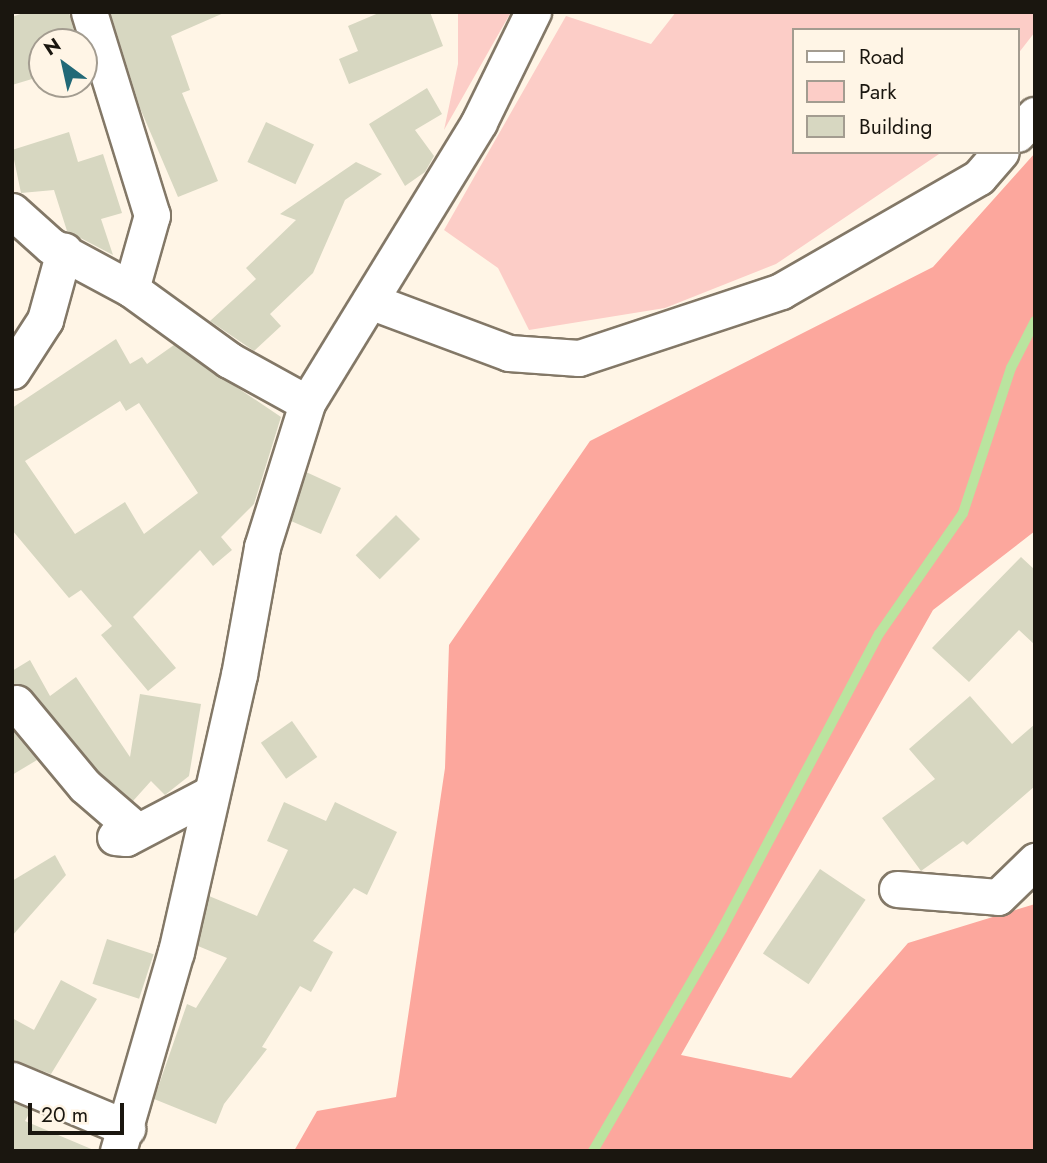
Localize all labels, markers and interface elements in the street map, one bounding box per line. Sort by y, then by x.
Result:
north arrow [28,28,98,98]
legend [792,28,1019,154]
text: N [39,31,66,62]
text: Road [859,42,904,72]
text: Park [859,77,896,107]
text: Building [859,112,932,142]
scale bar [32,1090,128,1134]
text: 20 m [41,1100,88,1130]

